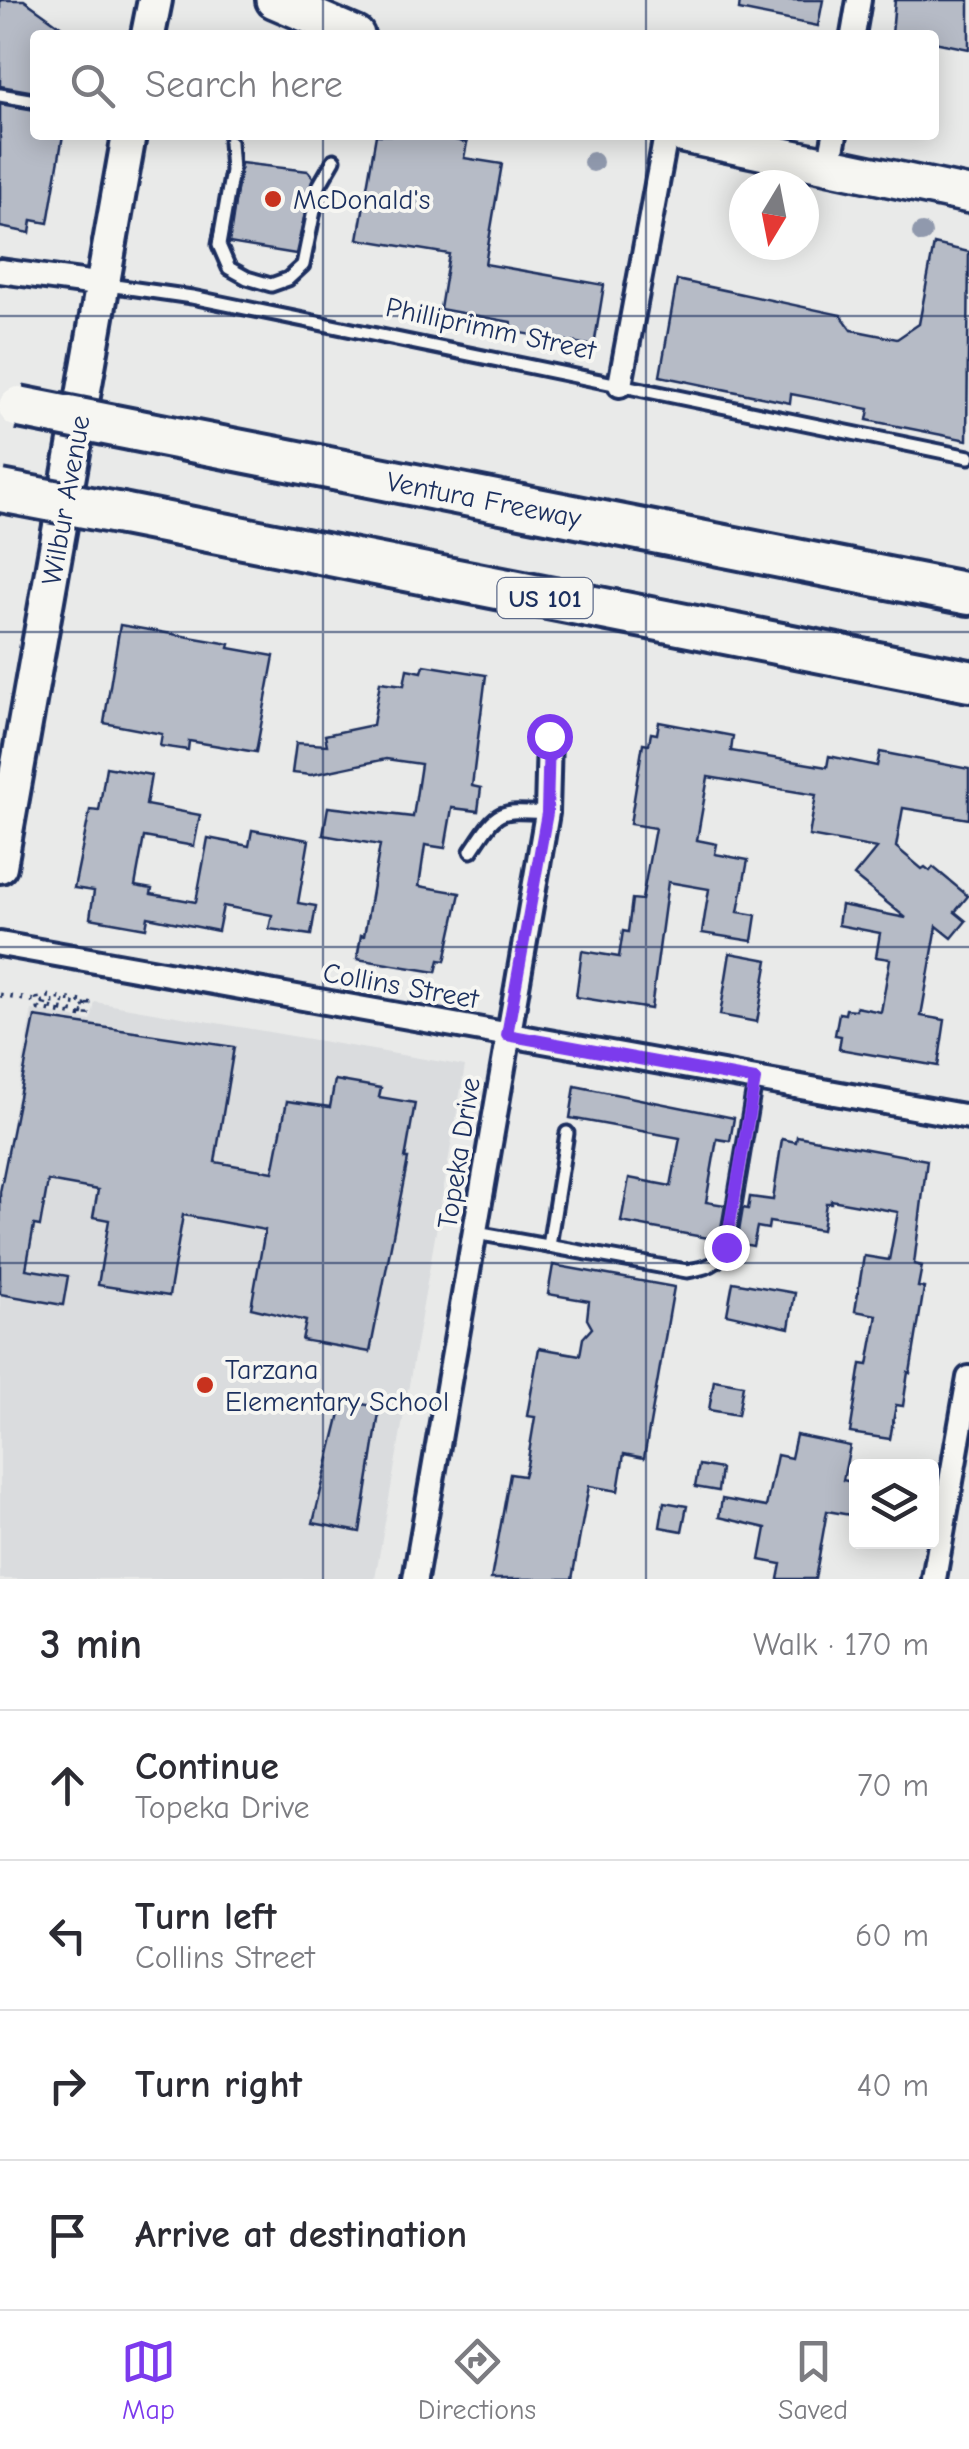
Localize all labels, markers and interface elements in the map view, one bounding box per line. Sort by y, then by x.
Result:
search box [30,30,939,140]
icon: search [65,58,120,113]
text: Search here [145,63,343,107]
north arrow [729,170,819,260]
place label: McDonald's [293,184,430,216]
marker: McDonald's [262,188,284,210]
street label: Philliprimm Street [383,291,600,367]
street label: Wilbur Avenue [35,413,97,588]
street label: Ventura Freeway [384,465,584,535]
road number: US 101 [498,578,592,618]
route start [527,714,573,760]
street label: Collins Street [321,957,482,1016]
street label: Topeka Drive [431,1075,487,1231]
route end [704,1225,750,1271]
place label: Tarzana Elementary School [225,1354,449,1418]
marker: Tarzana Elementary School [194,1374,216,1396]
map controls [849,1459,939,1549]
button: layers [849,1459,939,1549]
text: 3 min [40,1620,142,1669]
text: Walk · 170 m [753,1626,929,1663]
text: Continue [135,1745,279,1789]
icon: ahead [40,1758,95,1813]
text: 70 m [857,1767,929,1804]
text: Topeka Drive [135,1789,310,1826]
text: Turn left [135,1895,276,1939]
icon: left [40,1908,95,1963]
text: 60 m [855,1917,929,1954]
text: Collins Street [135,1939,315,1976]
icon: right [40,2058,95,2113]
text: Turn right [135,2063,302,2107]
text: 40 m [857,2067,929,2104]
icon: arrive [40,2208,95,2263]
text: Arrive at destination [135,2213,467,2257]
tab: Map [121,2334,176,2426]
tab: Directions [418,2334,536,2426]
tab: Saved [778,2334,848,2426]

